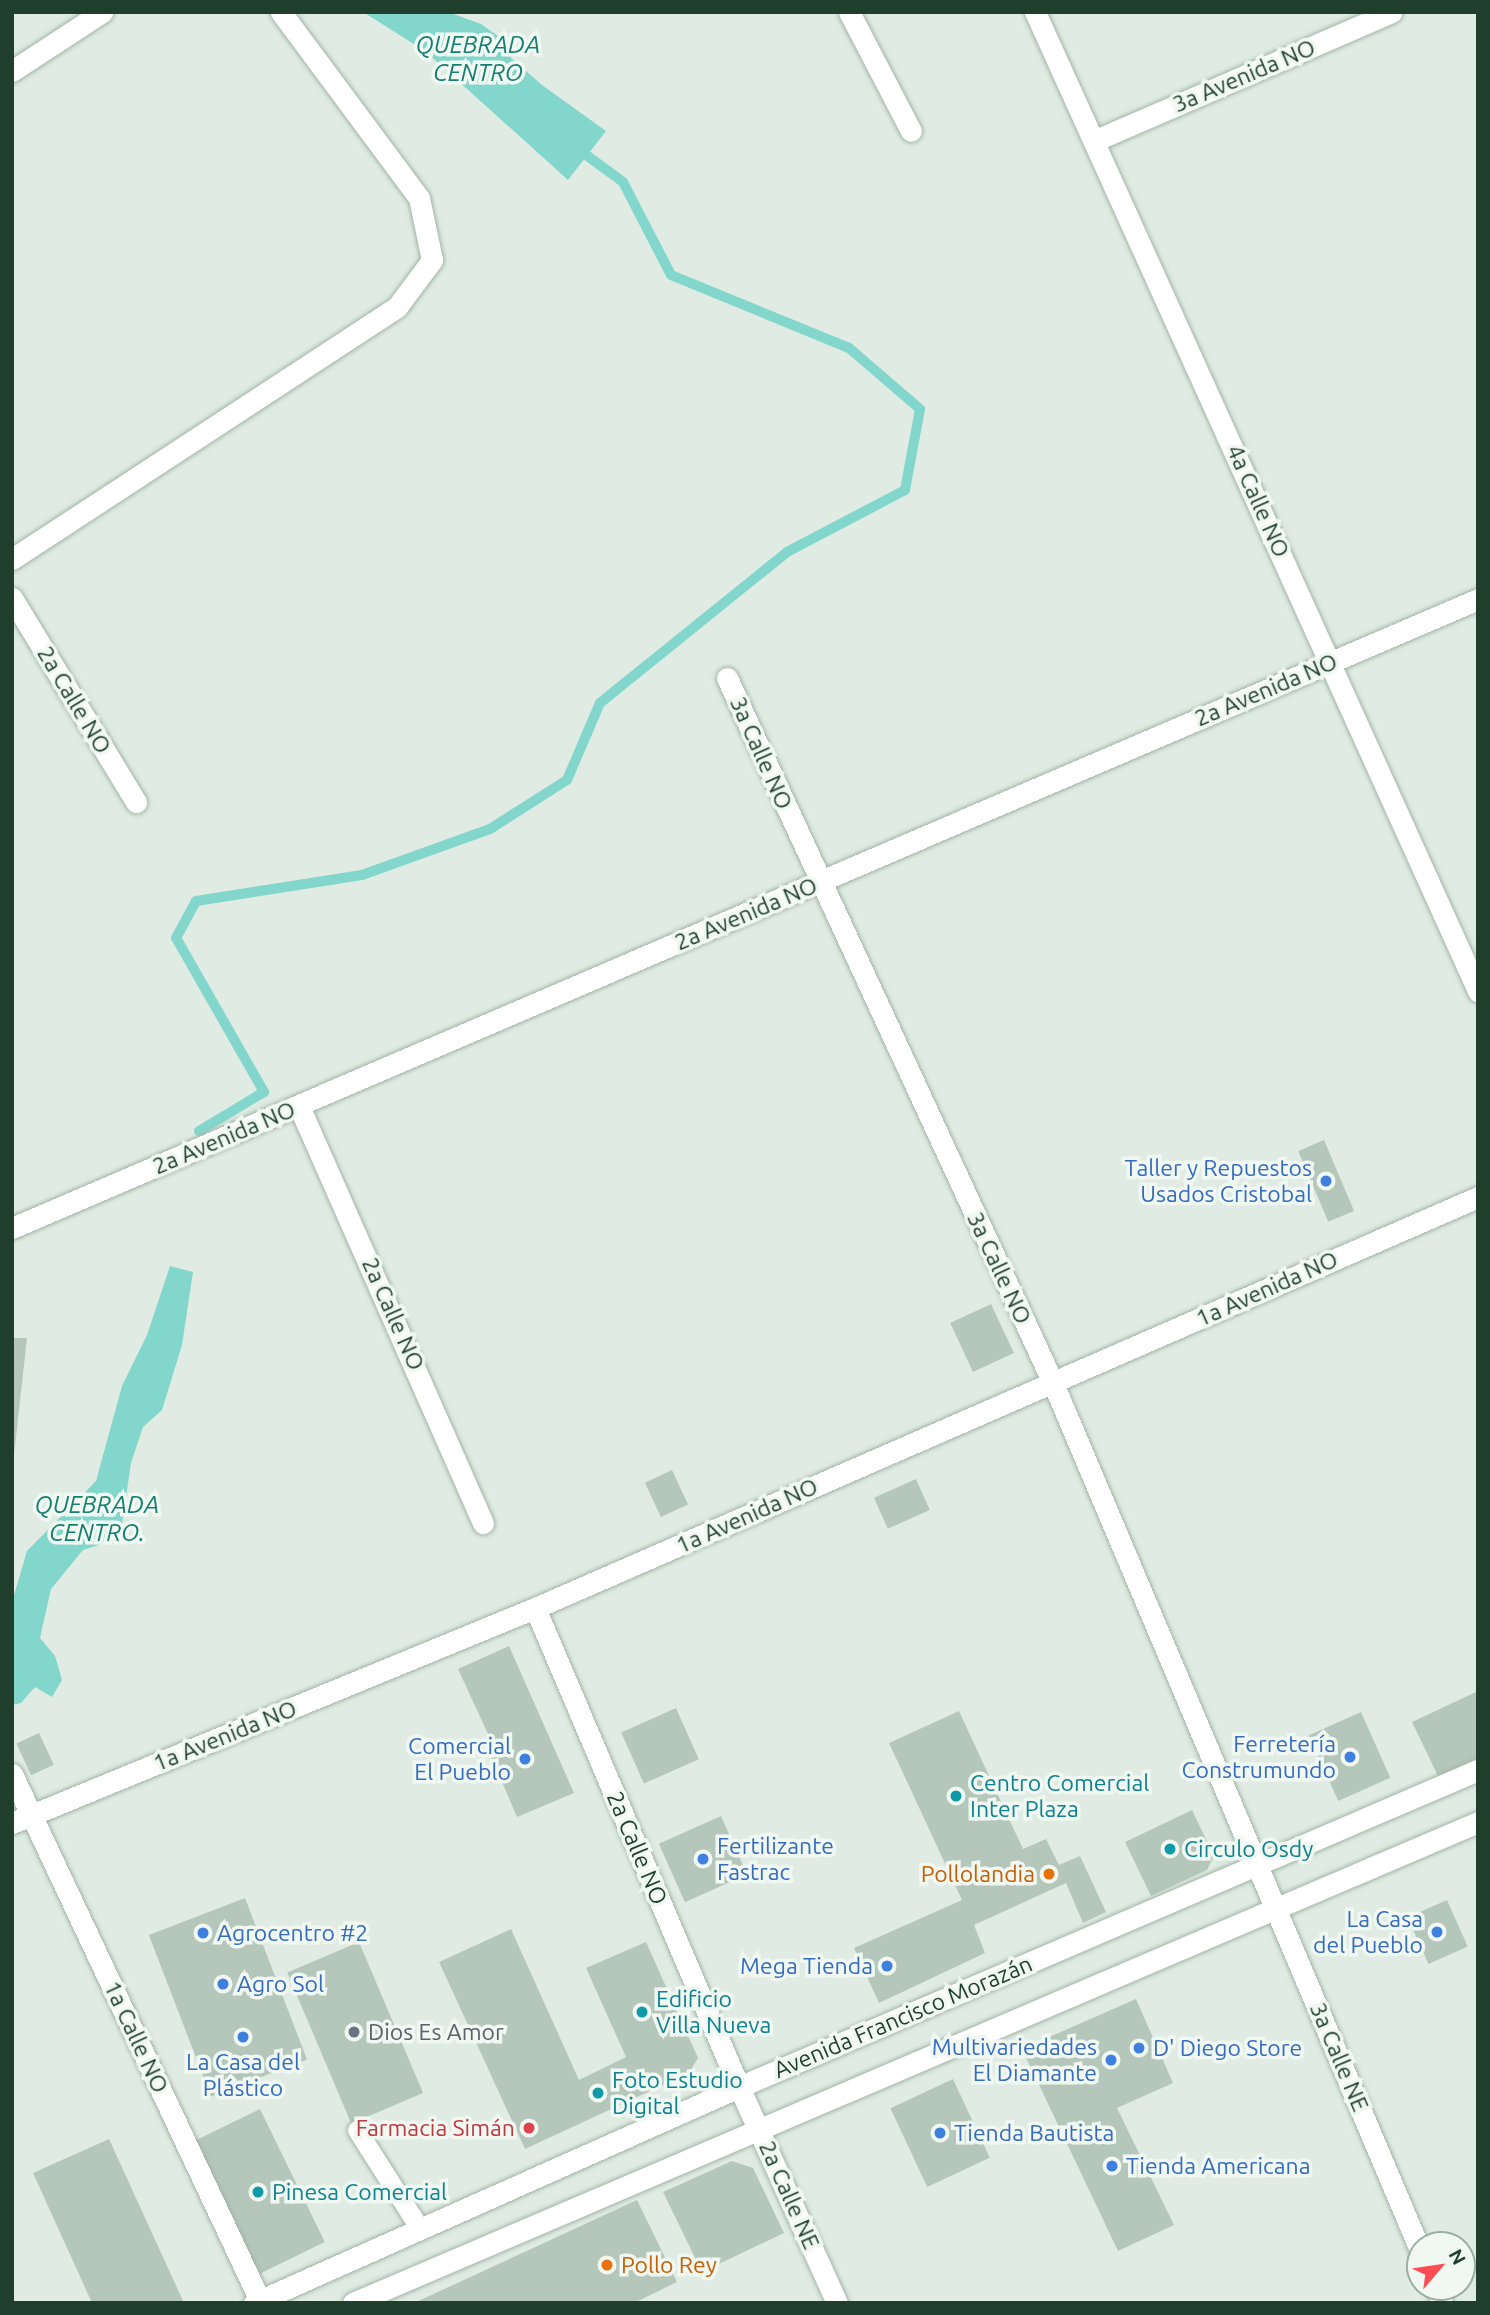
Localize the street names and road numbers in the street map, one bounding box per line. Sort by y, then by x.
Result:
street label: 3a Avenida NO [1169,34,1319,118]
street label: 4a Calle NO [1221,440,1295,562]
street label: 2a Calle NO [31,641,117,759]
street label: 2a Avenida NO [1191,648,1341,732]
street label: 3a Calle NO [724,692,798,814]
street label: 2a Avenida NO [671,872,821,956]
street label: 2a Avenida NO [149,1096,299,1180]
street label: 3a Calle NO [961,1208,1037,1328]
street label: 1a Avenida NO [1192,1245,1342,1333]
street label: 2a Calle NO [356,1253,430,1375]
street label: 1a Avenida NO [672,1472,822,1560]
street label: 1a Avenida NO [149,1695,301,1777]
street label: 2a Calle NO [601,1787,673,1909]
street label: Avenida Francisco Morazán [770,1950,1036,2084]
street label: 1a Calle NO [98,1977,174,2097]
street label: 3a Calle NE [1304,1999,1374,2115]
street label: 2a Calle NE [753,2137,825,2253]

